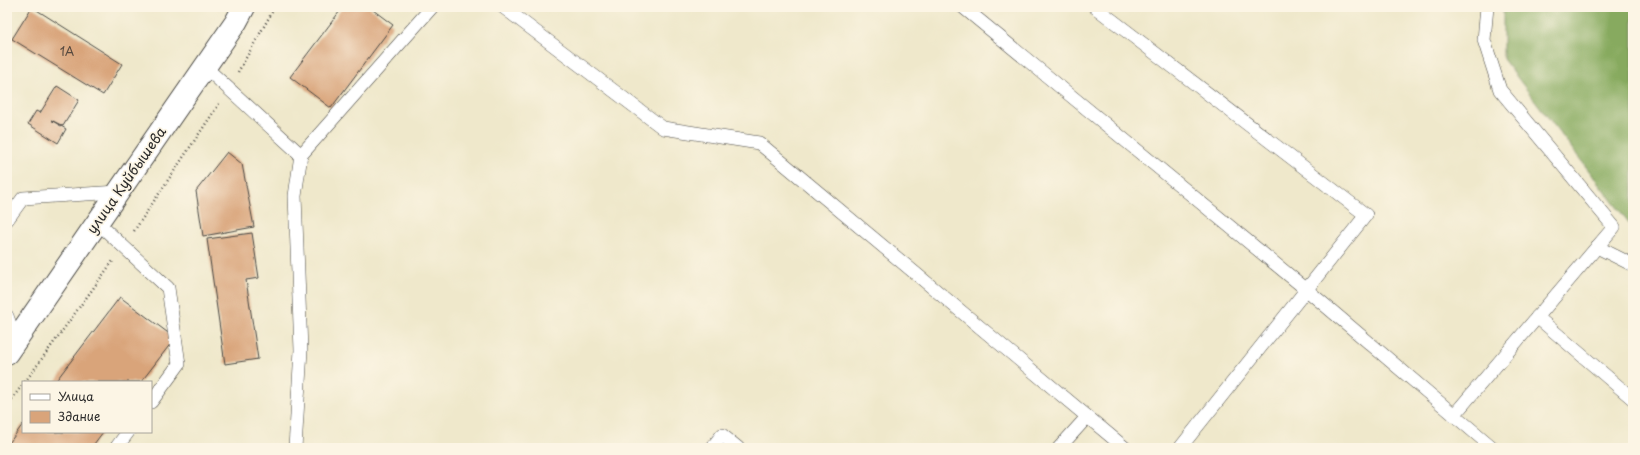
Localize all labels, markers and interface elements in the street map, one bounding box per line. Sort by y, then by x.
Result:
house number: 1А [60,42,74,60]
street label: улица Куйбышева [81,122,171,238]
legend [22,381,152,433]
text: Улица [58,387,94,405]
text: Здание [58,407,100,425]

